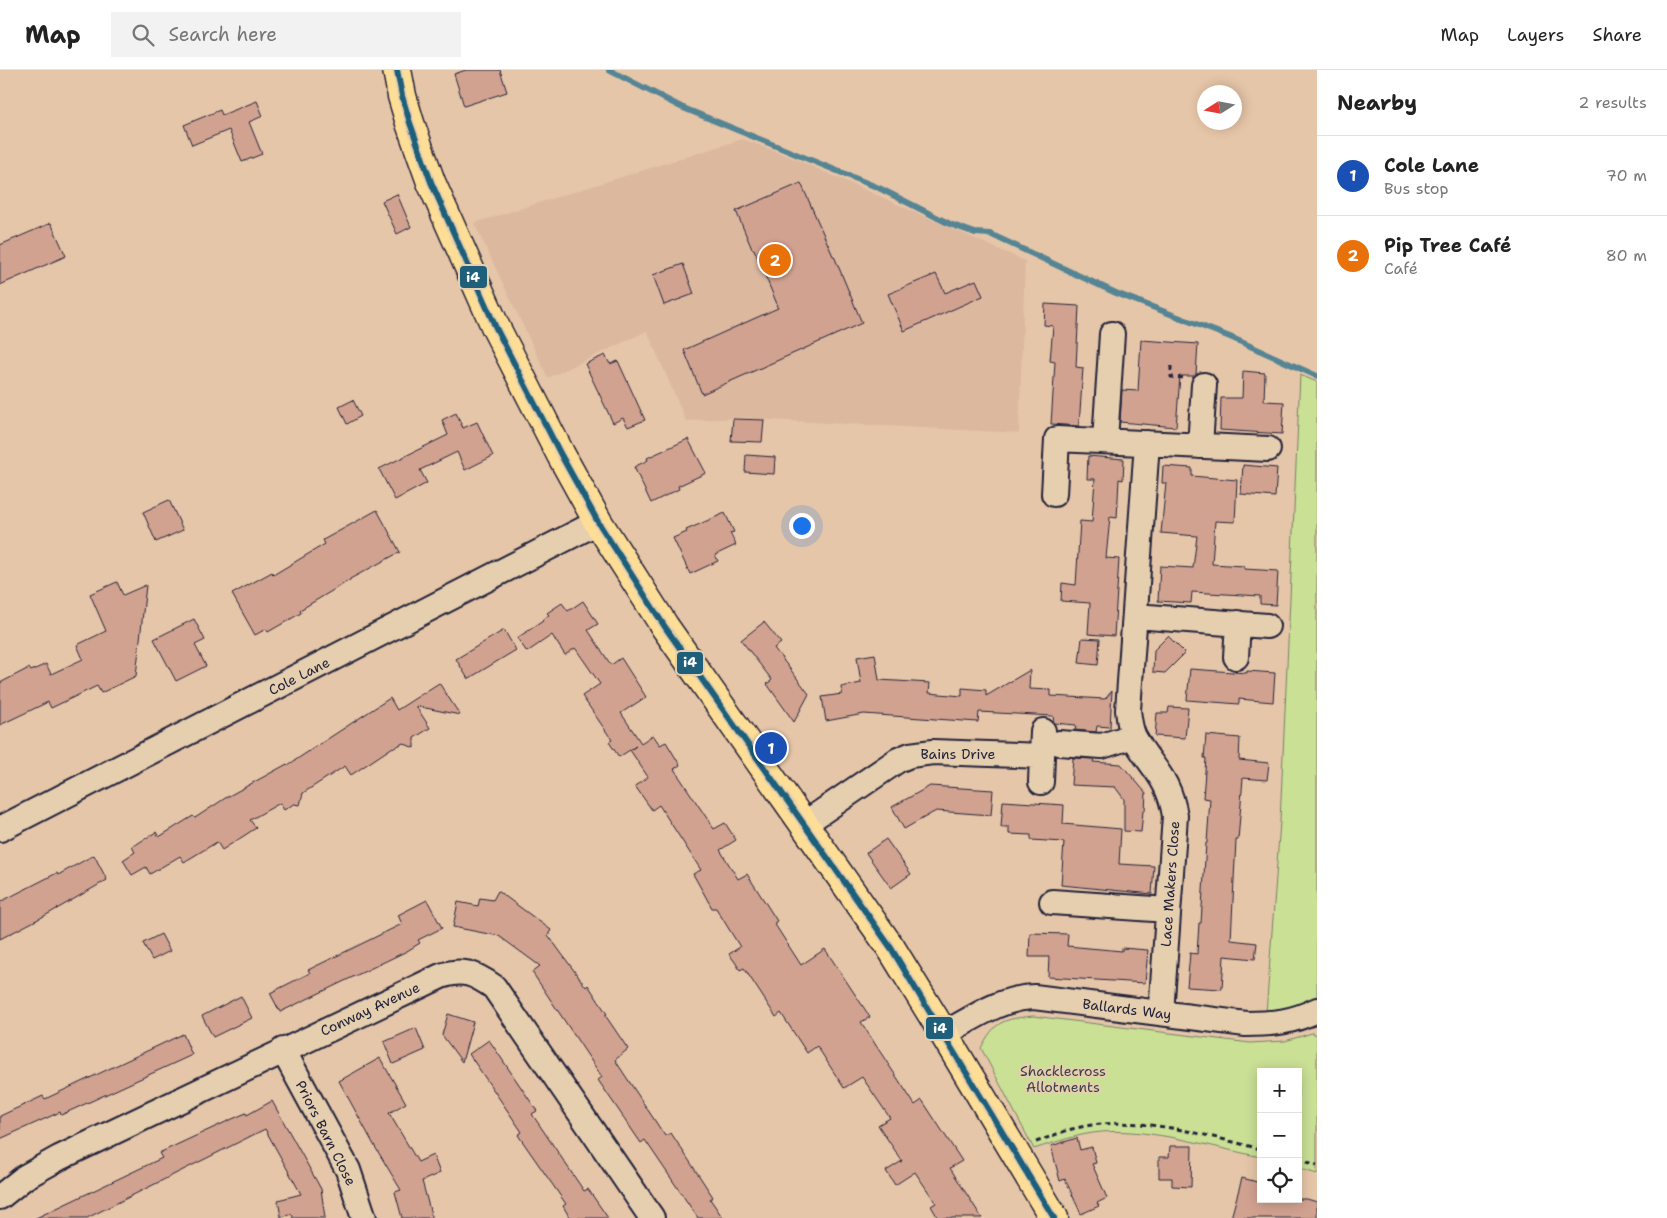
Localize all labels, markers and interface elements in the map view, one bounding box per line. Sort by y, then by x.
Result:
search box [111,12,461,57]
text: Map [25,19,81,51]
icon: search [129,21,157,49]
text: Search here [169,22,277,47]
text: Map [1441,23,1479,47]
text: Layers [1507,23,1564,47]
text: Share [1592,23,1642,47]
north arrow [1197,85,1242,130]
text: Nearby [1337,89,1417,117]
text: 2 results [1578,92,1647,113]
text: Cole Lane [1384,153,1479,178]
text: 1 [1349,165,1357,186]
text: 70 m [1606,165,1647,186]
text: Bus stop [1384,178,1449,199]
text: Pip Tree Café [1384,233,1512,258]
pin: 2 [759,241,791,279]
text: 2 [1347,245,1359,266]
text: 80 m [1606,245,1647,266]
text: Café [1384,258,1418,279]
line badge: i4 [459,265,488,289]
text: i4 [466,268,480,286]
your location [789,513,815,539]
line badge: i4 [676,651,704,675]
street label: Cole Lane [265,653,333,699]
text: i4 [683,653,697,671]
pin: 1 [755,729,787,767]
street label: Bains Drive [920,745,996,763]
street label: Lace Makers Close [1157,820,1183,948]
street label: Conway Avenue [317,978,423,1040]
street label: Ballards Way [1081,995,1173,1023]
line badge: i4 [925,1016,954,1040]
text: i4 [933,1019,947,1037]
park label: Shacklecross Allotments [1020,1062,1106,1096]
map controls [1257,1068,1302,1203]
button: + [1257,1068,1302,1113]
street label: Priors Barn Close [292,1077,360,1189]
button: − [1257,1113,1302,1158]
button: locate [1257,1158,1302,1203]

